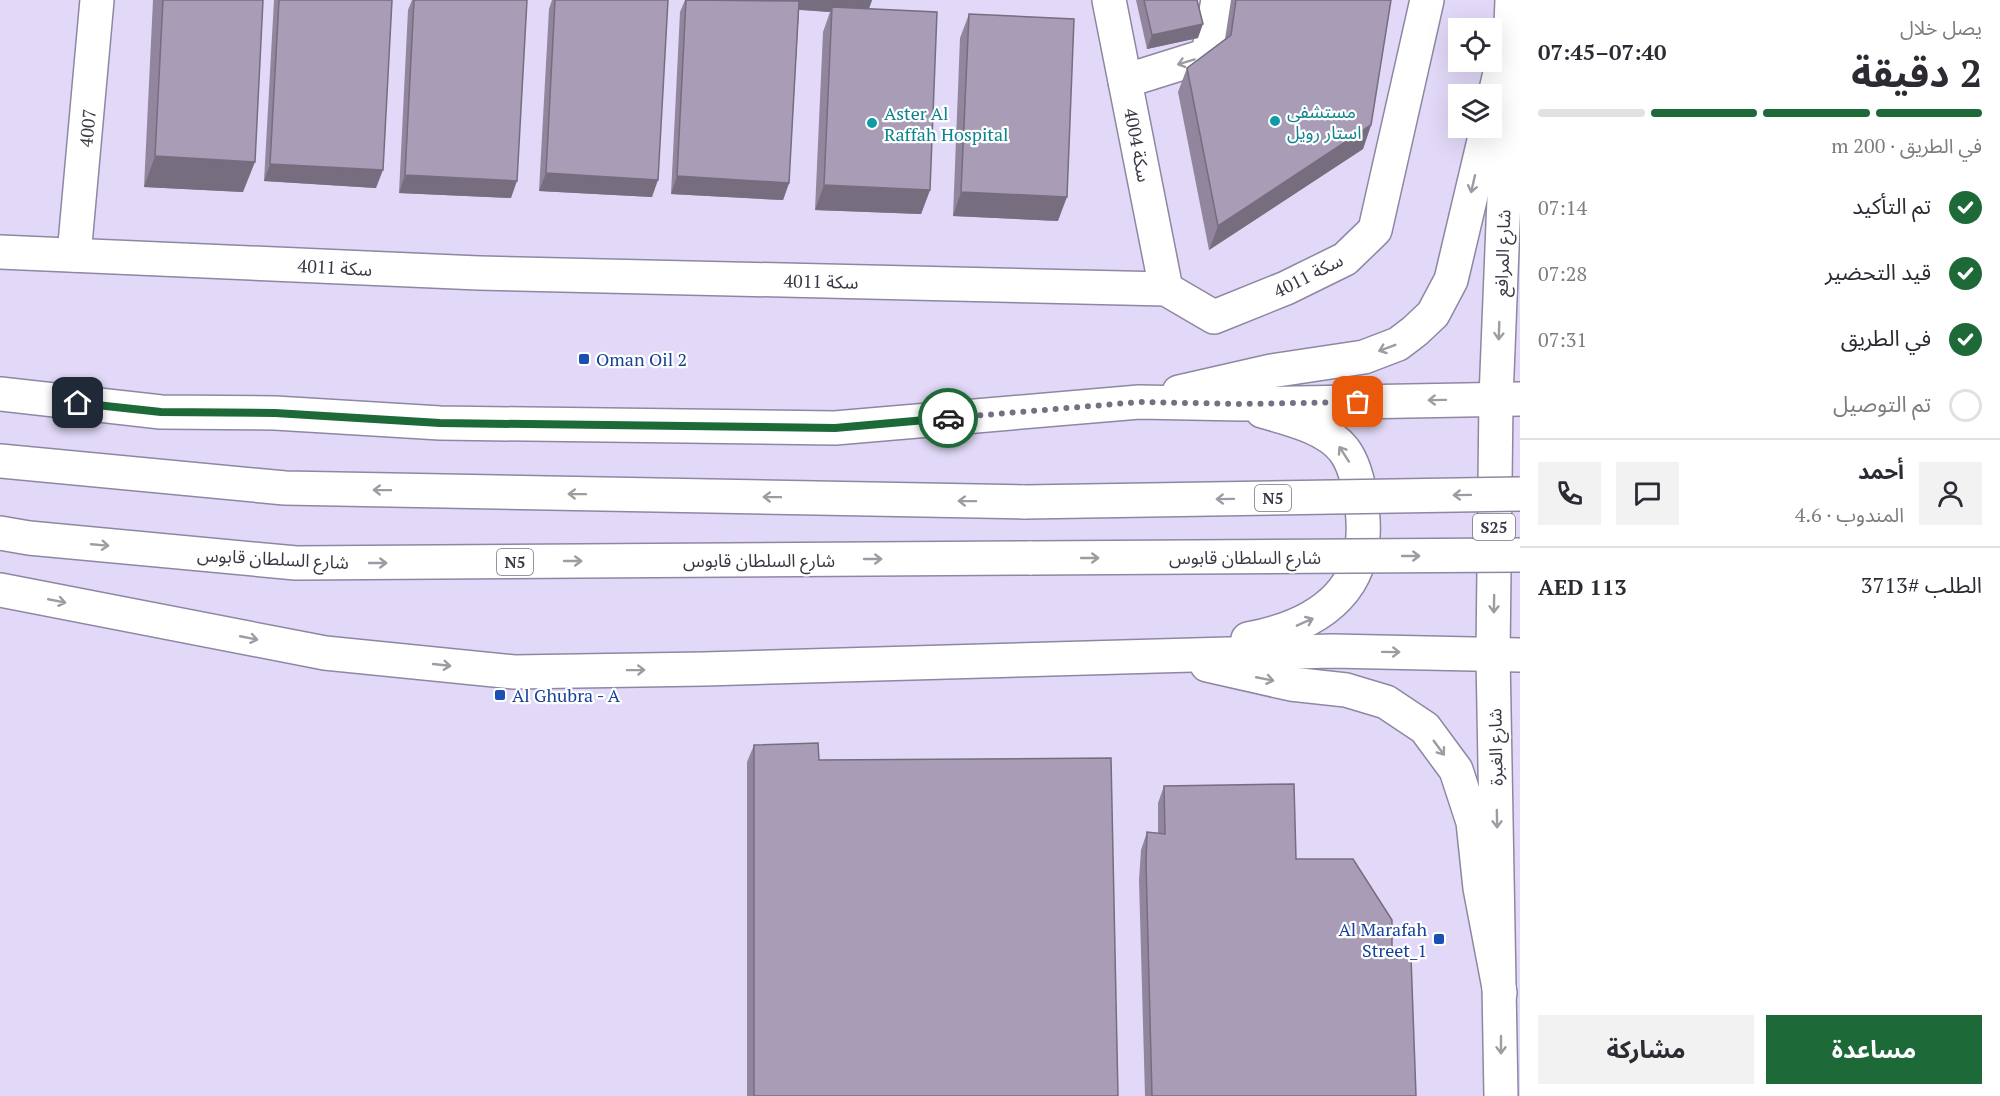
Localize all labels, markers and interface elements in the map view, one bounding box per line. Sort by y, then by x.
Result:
text: يصل خلال [1900,14,1982,41]
map controls [1448,18,1502,138]
button: locate [1448,18,1502,72]
text: 07:40–07:45 [1538,37,1666,66]
text: 2 دقيقة [1851,46,1982,98]
one-way arrow [1177,57,1196,68]
button: layers [1448,84,1502,138]
place label: مستشفى استار رويل [1287,99,1362,144]
place label: Aster Al Raffah Hospital [884,101,1009,146]
street label: سكة 4004 [1119,106,1157,184]
street label: 4007 [73,108,101,148]
marker: مستشفى استار رويل [1268,114,1282,128]
marker: Aster Al Raffah Hospital [865,116,879,130]
text: في الطريق · 200 m [1831,132,1982,159]
one-way arrow [1467,175,1479,194]
text: تم التأكيد [1852,191,1931,220]
icon: check [1949,191,1982,224]
text: 07:14 [1538,194,1587,221]
street label: شارع المرافع [1488,209,1519,297]
street label: سكة 4011 [1269,247,1347,303]
street label: سكة 4011 [297,253,373,281]
text: قيد التحضير [1825,257,1931,286]
icon: check [1949,257,1982,290]
text: 07:28 [1538,260,1587,287]
street label: سكة 4011 [783,268,859,294]
one-way arrow [1493,321,1504,341]
text: في الطريق [1841,323,1931,352]
icon: check [1949,323,1982,356]
text: 07:31 [1538,326,1587,353]
one-way arrow [1378,343,1396,354]
place label: Oman Oil 2 [596,347,687,371]
marker: Oman Oil 2 [577,352,591,366]
pin [1332,376,1383,427]
pin [52,377,103,428]
icon: bag [1341,385,1374,418]
icon: home [61,386,94,419]
courier [918,388,978,448]
text: تم التوصيل [1833,389,1931,418]
one-way arrow [1428,394,1448,406]
icon: car [932,402,965,435]
one-way arrow [1338,446,1351,463]
text: أحمد [1858,456,1904,485]
button: phone [1538,462,1601,525]
button: chat [1616,462,1679,525]
button: person [1919,462,1982,525]
one-way arrow [372,484,392,496]
road number: N5 [1255,485,1291,511]
one-way arrow [567,488,587,499]
one-way arrow [1452,489,1472,501]
one-way arrow [762,491,782,503]
one-way arrow [1215,493,1235,505]
one-way arrow [957,495,977,506]
text: المندوب · 4.6 [1795,501,1904,528]
road number: S25 [1473,514,1515,540]
one-way arrow [89,540,109,551]
street label: شارع السلطان قابوس [196,542,350,577]
street label: شارع السلطان قابوس [1169,545,1321,572]
street label: شارع السلطان قابوس [683,548,835,575]
road number: N5 [497,549,533,575]
one-way arrow [1401,550,1421,562]
one-way arrow [1080,552,1100,564]
one-way arrow [862,553,882,565]
one-way arrow [562,555,582,567]
one-way arrow [367,557,387,568]
text: الطلب #3713 [1861,570,1982,599]
text: AED 113 [1538,572,1627,601]
one-way arrow [1488,593,1499,613]
one-way arrow [47,596,67,607]
one-way arrow [1296,616,1314,628]
one-way arrow [238,633,258,644]
one-way arrow [1380,647,1400,658]
one-way arrow [431,660,451,671]
one-way arrow [626,664,646,676]
one-way arrow [1254,674,1274,685]
place label: Al Ghubra - A [512,683,621,707]
marker: Al Ghubra - A [493,688,507,702]
street label: شارع الغبرة [1482,708,1511,786]
one-way arrow [1433,739,1446,755]
one-way arrow [1491,808,1502,828]
place label: Al Marafah Street_1 [1338,917,1427,962]
marker: Al Marafah Street_1 [1432,932,1446,946]
button: مشاركة [1538,1015,1754,1084]
button: مساعدة [1766,1015,1982,1084]
one-way arrow [1495,1034,1507,1054]

